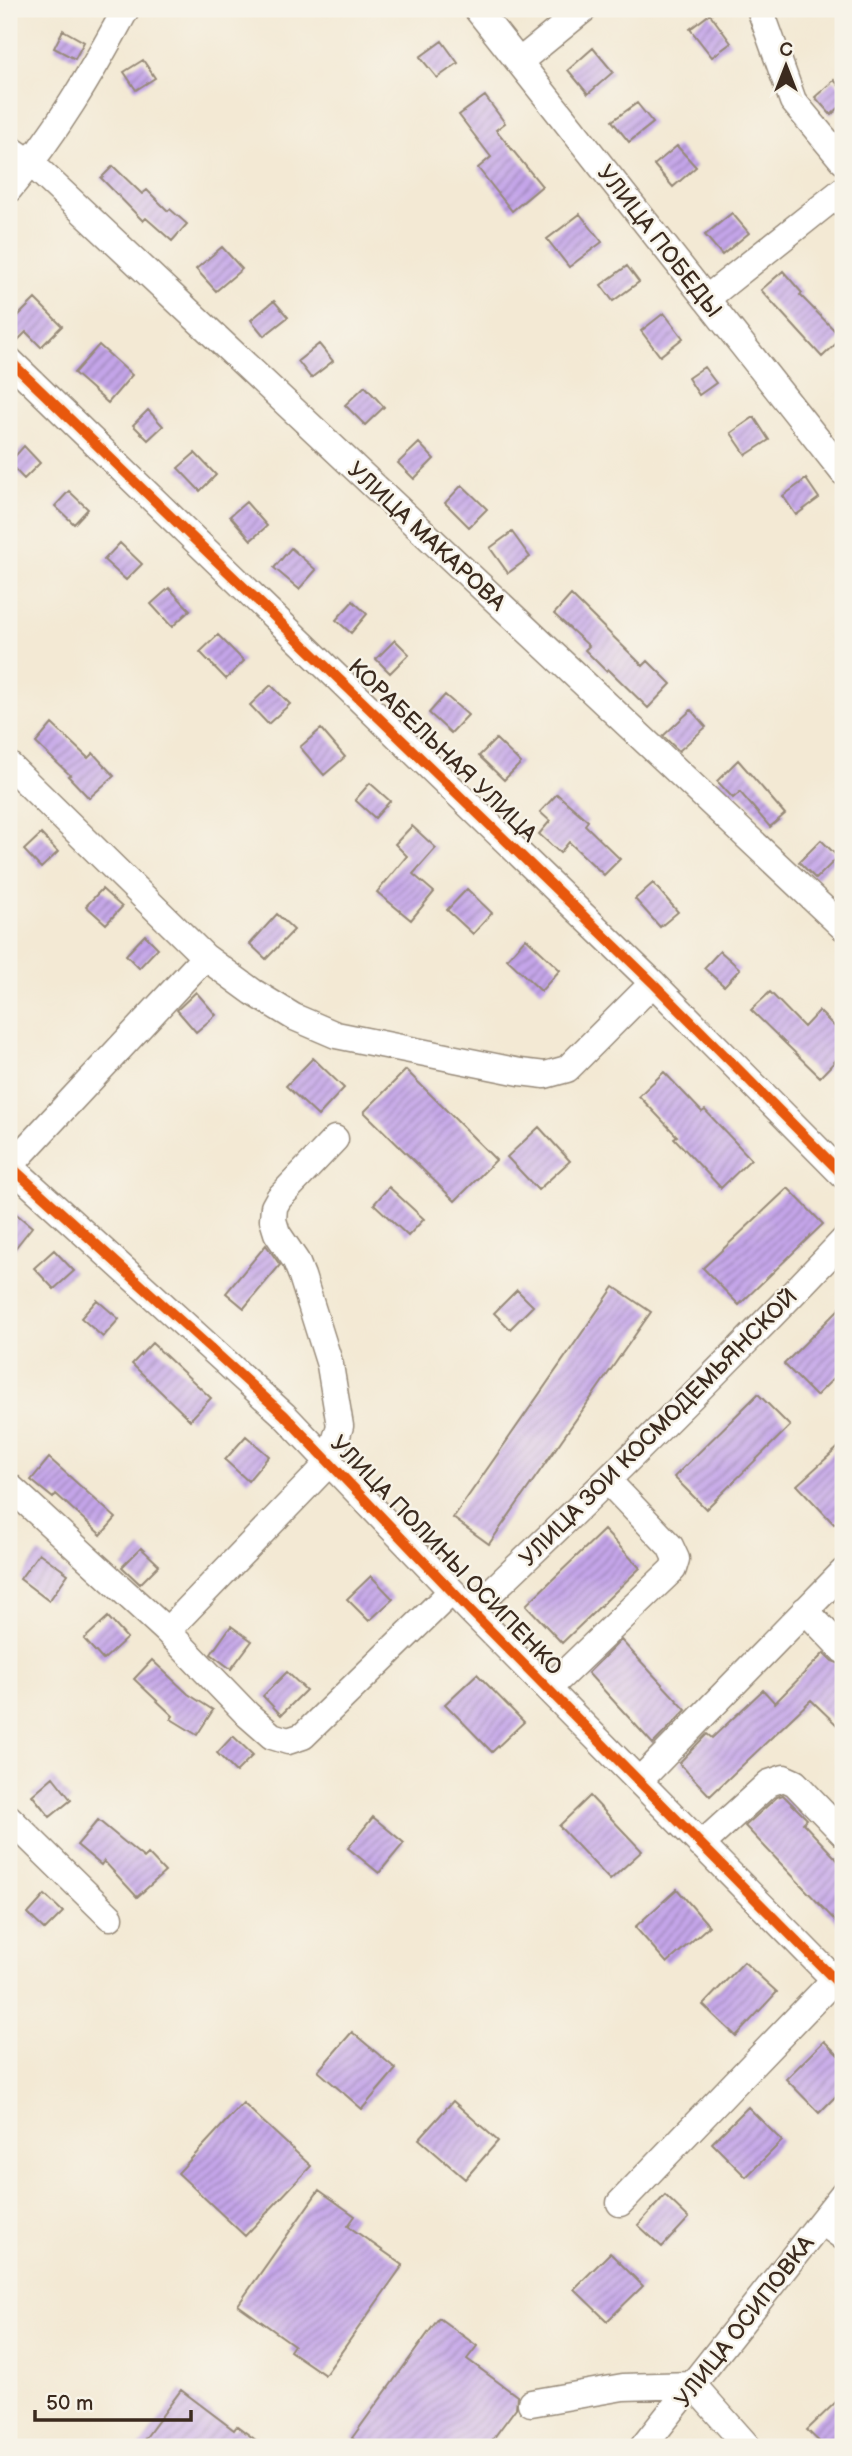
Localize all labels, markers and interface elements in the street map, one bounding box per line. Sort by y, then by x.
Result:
north arrow [750,32,820,102]
text: С [779,39,793,62]
street label: УЛИЦА ПОБЕДЫ [591,160,728,324]
street label: УЛИЦА МАКАРОВА [341,456,511,617]
street label: КОРАБЕЛЬНАЯ УЛИЦА [342,653,543,848]
street label: УЛИЦА ЗОИ КОСМОДЕМЬЯНСКОЙ [514,1283,804,1573]
street label: УЛИЦА ПОЛИНЫ ОСИПЕНКО [324,1430,568,1681]
street label: УЛИЦА ОСИПОВКА [669,2230,821,2413]
scale bar [35,2379,191,2423]
text: 50 m [46,2391,93,2416]

